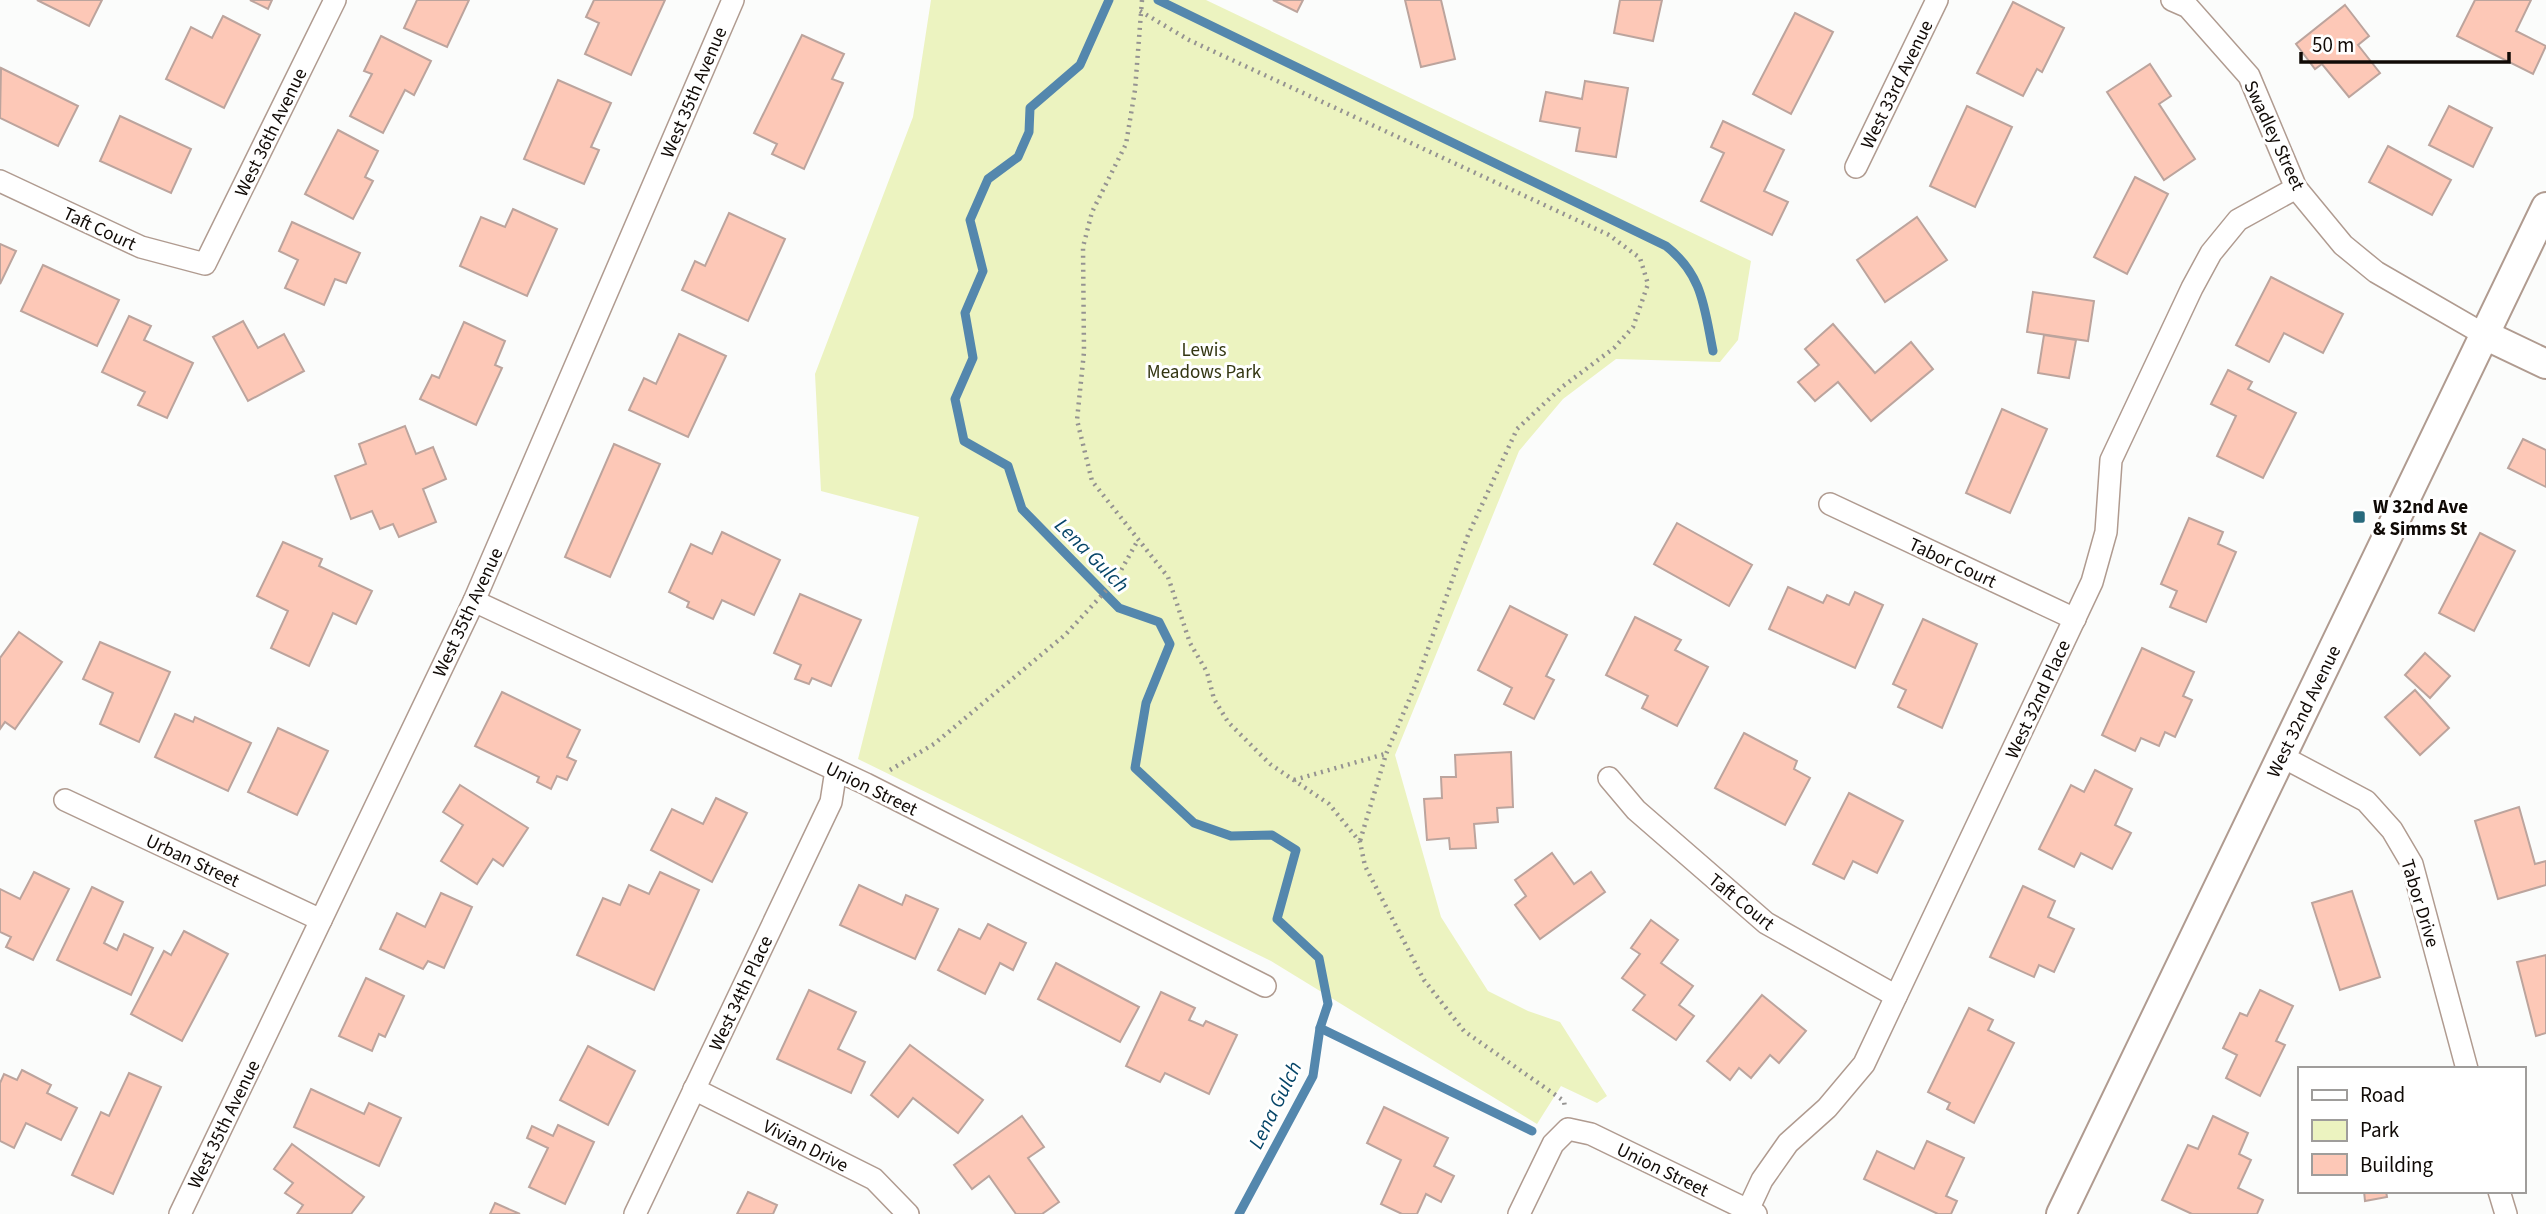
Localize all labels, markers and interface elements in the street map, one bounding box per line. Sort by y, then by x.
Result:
street label: West 33rd Avenue [1854,16,1940,154]
scale bar [2301,21,2509,65]
street label: West 35th Avenue [655,23,734,162]
text: 50 m [2312,30,2354,60]
street label: West 36th Avenue [228,64,314,202]
street label: Swadley Street [2236,76,2311,196]
street label: Taft Court [58,201,141,258]
park label: Lewis Meadows Park [1147,337,1262,386]
place label: W 32nd Ave & Simms St [2373,494,2468,543]
marker: W 32nd Ave & Simms St [2351,509,2367,525]
water label: Lena Gulch [1048,511,1136,599]
street label: Tabor Court [1904,531,2001,596]
street label: West 35th Avenue [427,543,510,682]
street label: West 32nd Place [1999,636,2078,764]
street label: West 32nd Avenue [2261,641,2348,782]
street label: Union Street [821,755,922,824]
street label: Urban Street [141,828,244,895]
street label: Tabor Drive [2393,856,2446,951]
street label: Taft Court [1702,867,1780,938]
street label: West 34th Place [703,932,780,1056]
street label: West 35th Avenue [181,1056,267,1194]
water label: Lena Gulch [1241,1056,1309,1154]
legend [2298,1067,2525,1193]
text: Road [2360,1080,2405,1110]
street label: Vivian Drive [758,1113,853,1179]
text: Park [2360,1115,2400,1145]
street label: Union Street [1612,1136,1713,1205]
text: Building [2360,1150,2434,1180]

